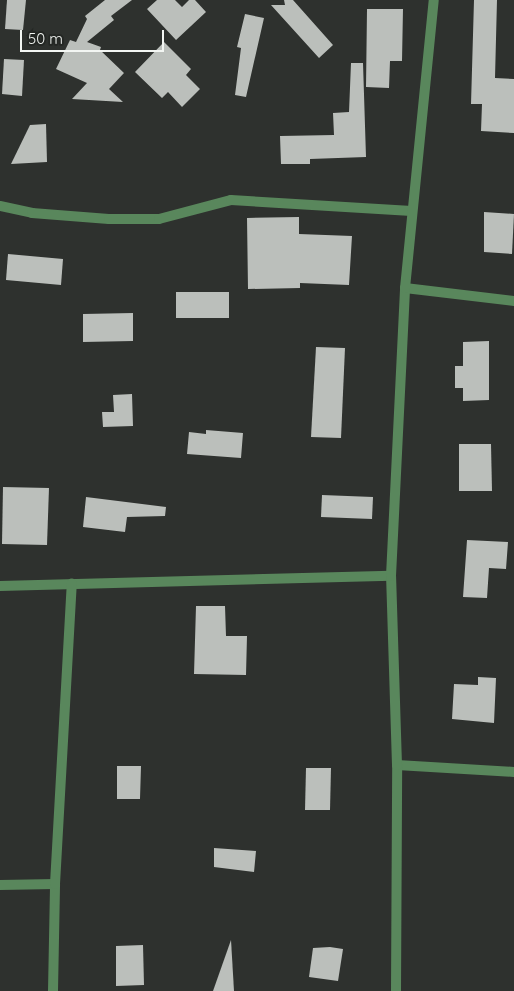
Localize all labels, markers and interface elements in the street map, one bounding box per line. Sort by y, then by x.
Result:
scale bar [22,20,166,52]
text: 50 m [28,29,63,48]

